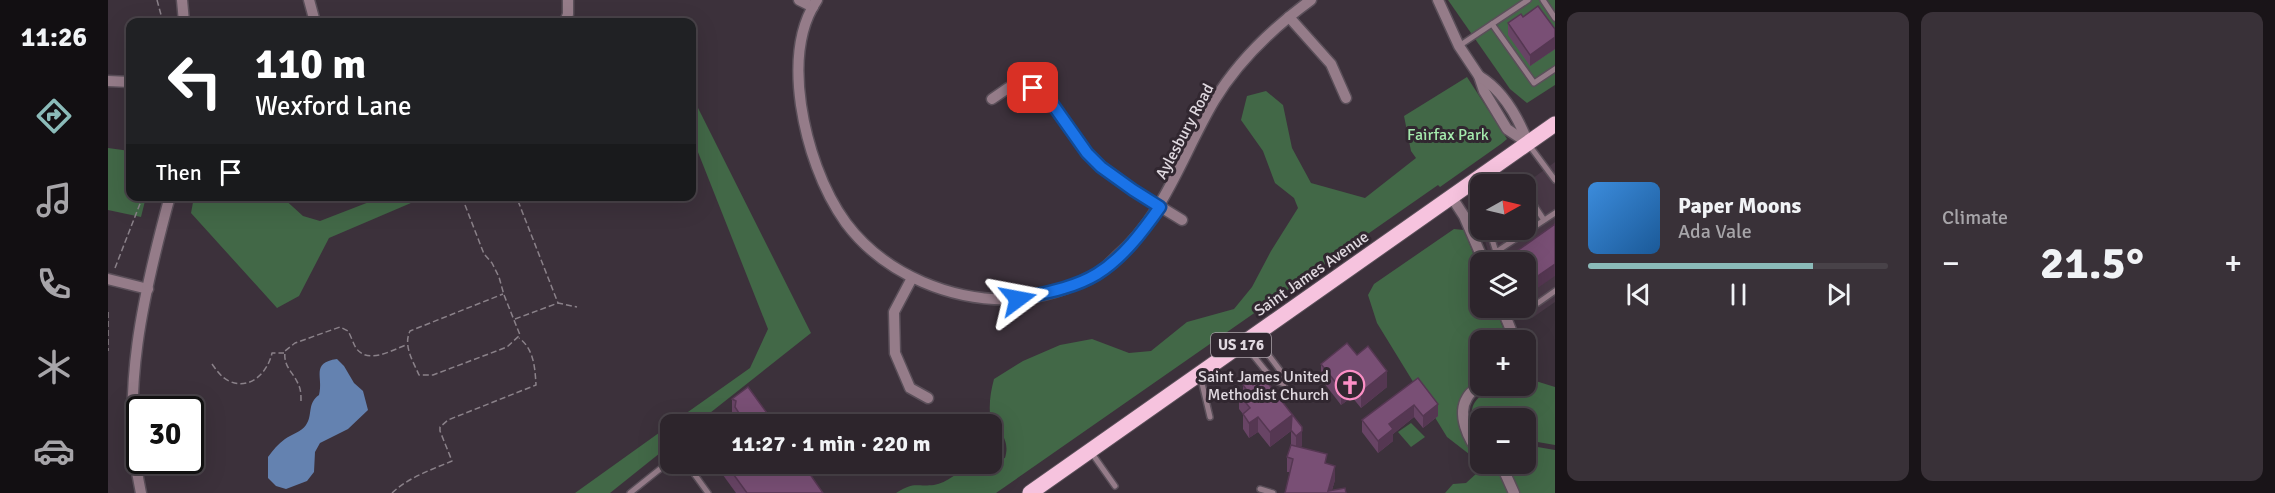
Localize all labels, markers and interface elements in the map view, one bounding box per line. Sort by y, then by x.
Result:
text: 11:26 [21,21,87,54]
text: 110 m [255,39,366,90]
icon: left [156,42,234,120]
pin [1007,62,1058,113]
icon: arrive [1016,71,1049,104]
street label: Aylesbury Road [1151,80,1218,183]
text: Wexford Lane [255,90,412,123]
icon: directions [33,95,75,137]
park label: Fairfax Park [1407,125,1489,145]
icon: arrive [214,156,247,189]
text: Then [156,159,202,186]
north arrow [1470,174,1536,240]
map controls [1470,174,1536,474]
icon: music [33,179,75,221]
text: Paper Moons [1678,192,1801,219]
text: Climate [1942,205,2008,230]
text: Ada Vale [1678,219,1752,244]
street label: Saint James Avenue [1250,227,1373,321]
text: 21.5° [2040,236,2144,291]
text: − [1942,243,1960,284]
text: + [2224,243,2242,284]
button: layers [1470,252,1536,318]
icon: phone [33,263,75,305]
position arrow [986,267,1050,331]
icon: previous [1622,278,1655,311]
icon: pause [1722,278,1755,311]
icon: next [1822,278,1855,311]
button: + [1470,330,1536,396]
road number: US 176 [1211,333,1271,357]
icon: climate [33,346,75,388]
place label: Saint James United Methodist Church [1198,367,1329,405]
church icon: Saint James United Methodist Church [1334,369,1366,401]
speed limit sign: 30 [126,396,204,474]
button: − [1470,408,1536,474]
icon: car [33,430,75,472]
text: 11:27 · 1 min · 220 m [731,430,931,457]

